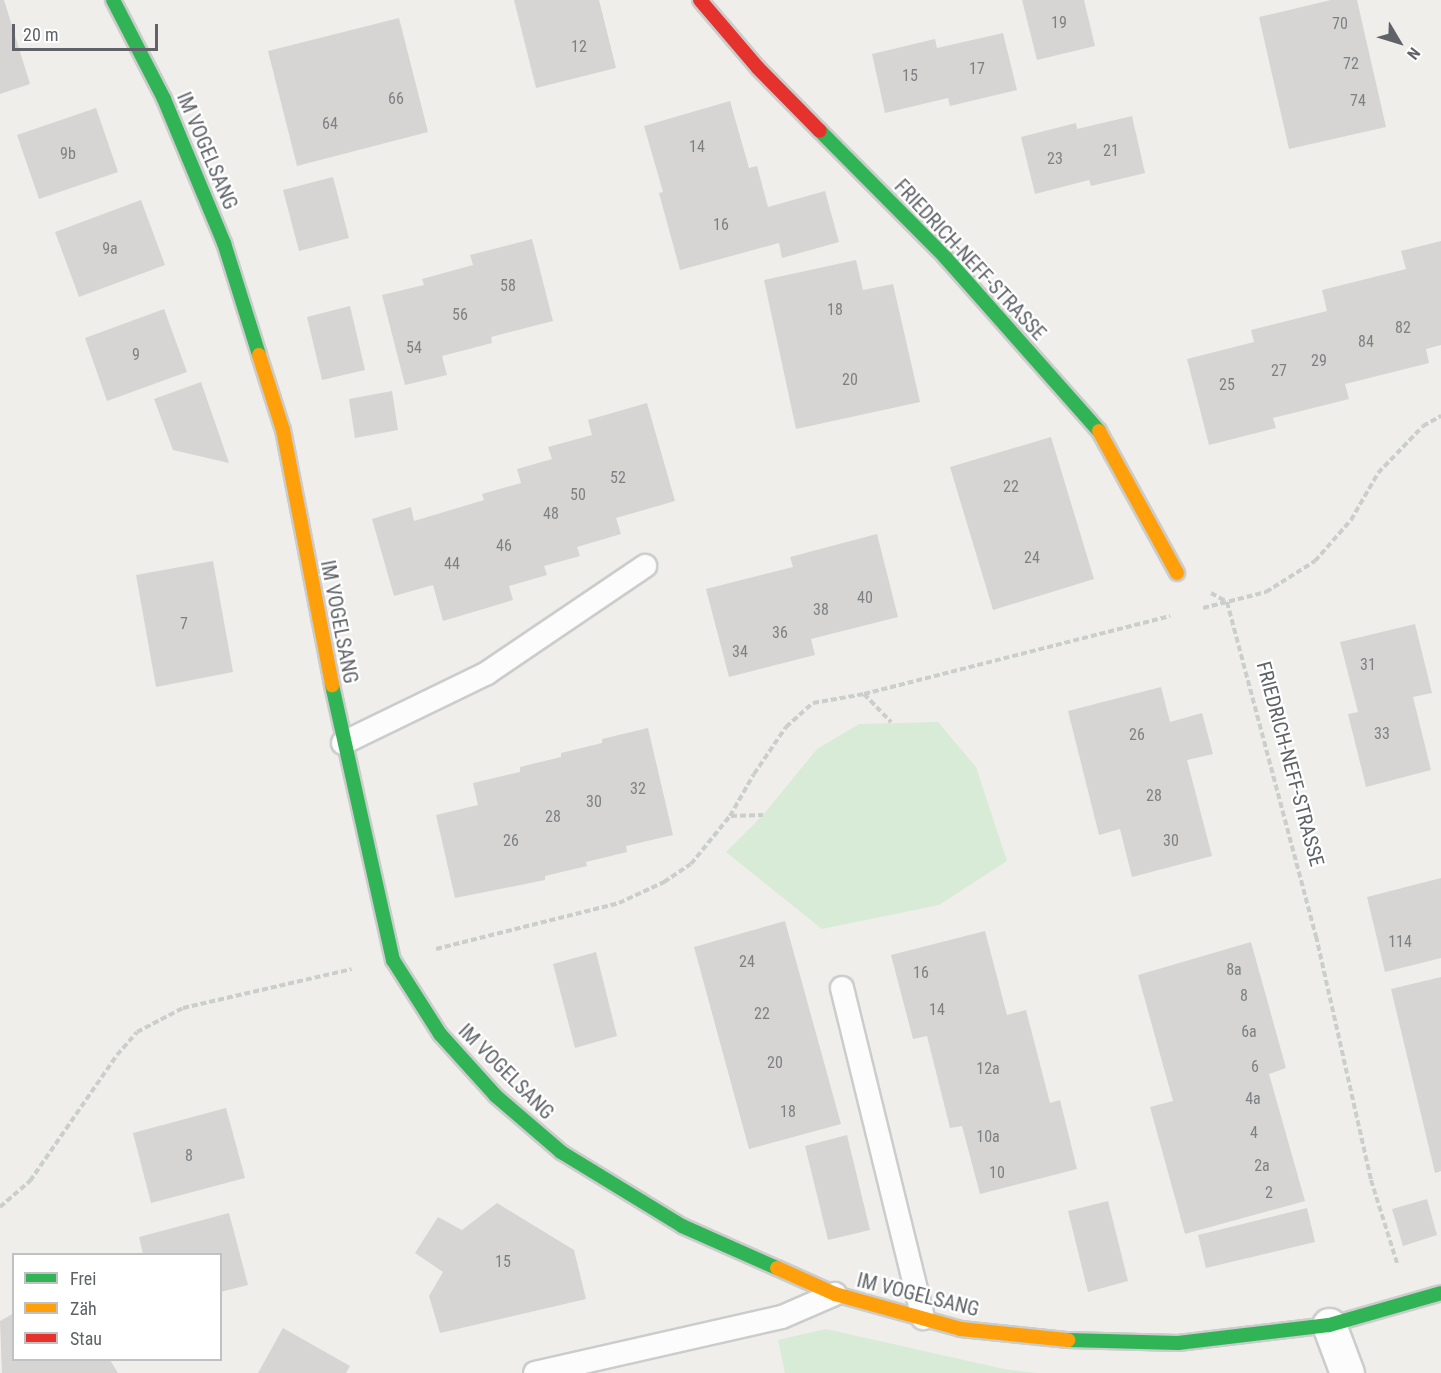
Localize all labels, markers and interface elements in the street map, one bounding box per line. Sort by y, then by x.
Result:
scale bar [15,12,160,50]
north arrow [1369,12,1429,72]
house number: 19 [1051,13,1067,33]
house number: 70 [1332,14,1348,34]
text: 20 m [23,24,58,45]
house number: 12 [571,37,587,57]
text: N [1403,44,1424,63]
house number: 72 [1343,54,1359,74]
house number: 17 [969,59,985,79]
house number: 15 [902,66,918,86]
street label: IM VOGELSANG [171,89,243,213]
house number: 66 [388,89,404,109]
house number: 74 [1350,91,1366,111]
house number: 64 [322,114,338,134]
house number: 14 [689,137,705,157]
house number: 21 [1103,141,1119,161]
house number: 9b [60,144,76,164]
house number: 23 [1047,149,1063,169]
street label: FRIEDRICH-NEFF-STRASSE [889,175,1051,345]
house number: 16 [713,215,729,235]
house number: 9a [102,239,118,259]
house number: 58 [500,276,516,296]
house number: 18 [827,300,843,320]
house number: 56 [452,305,468,325]
house number: 82 [1395,318,1411,338]
house number: 84 [1358,332,1374,352]
house number: 54 [406,338,422,358]
house number: 9 [132,345,140,365]
house number: 29 [1311,351,1327,371]
house number: 27 [1271,361,1287,381]
house number: 20 [842,370,858,390]
house number: 25 [1219,375,1235,395]
house number: 52 [610,468,626,488]
house number: 22 [1003,477,1019,497]
house number: 50 [570,485,586,505]
house number: 48 [543,504,559,524]
house number: 46 [496,536,512,556]
house number: 24 [1024,548,1040,568]
house number: 44 [444,554,460,574]
street label: IM VOGELSANG [315,558,363,686]
house number: 40 [857,588,873,608]
house number: 38 [813,600,829,620]
house number: 7 [180,614,188,634]
house number: 36 [772,623,788,643]
house number: 34 [732,642,748,662]
house number: 31 [1360,655,1376,675]
street label: FRIEDRICH-NEFF-STRASSE [1251,659,1329,869]
house number: 33 [1374,724,1390,744]
house number: 26 [1129,725,1145,745]
house number: 32 [630,779,646,799]
house number: 28 [1146,786,1162,806]
house number: 30 [586,792,602,812]
house number: 28 [545,807,561,827]
house number: 26 [503,831,519,851]
house number: 30 [1163,831,1179,851]
house number: 114 [1388,932,1412,952]
house number: 24 [739,952,755,972]
house number: 8a [1226,960,1242,980]
house number: 16 [913,963,929,983]
house number: 8 [1240,986,1248,1006]
house number: 14 [929,1000,945,1020]
house number: 22 [754,1004,770,1024]
street label: IM VOGELSANG [453,1019,559,1125]
house number: 6a [1241,1022,1257,1042]
house number: 20 [767,1053,783,1073]
house number: 6 [1251,1057,1259,1077]
house number: 12a [976,1059,1000,1079]
house number: 4a [1245,1089,1261,1109]
house number: 18 [780,1102,796,1122]
house number: 4 [1250,1123,1258,1143]
house number: 10a [976,1127,1000,1147]
house number: 8 [185,1146,193,1166]
house number: 2a [1254,1156,1270,1176]
house number: 10 [989,1163,1005,1183]
house number: 2 [1265,1183,1273,1203]
house number: 15 [495,1252,511,1272]
legend [12,1253,222,1361]
text: Frei [70,1268,96,1289]
street label: IM VOGELSANG [854,1268,982,1322]
text: Zäh [70,1298,97,1319]
text: Stau [70,1328,102,1349]

